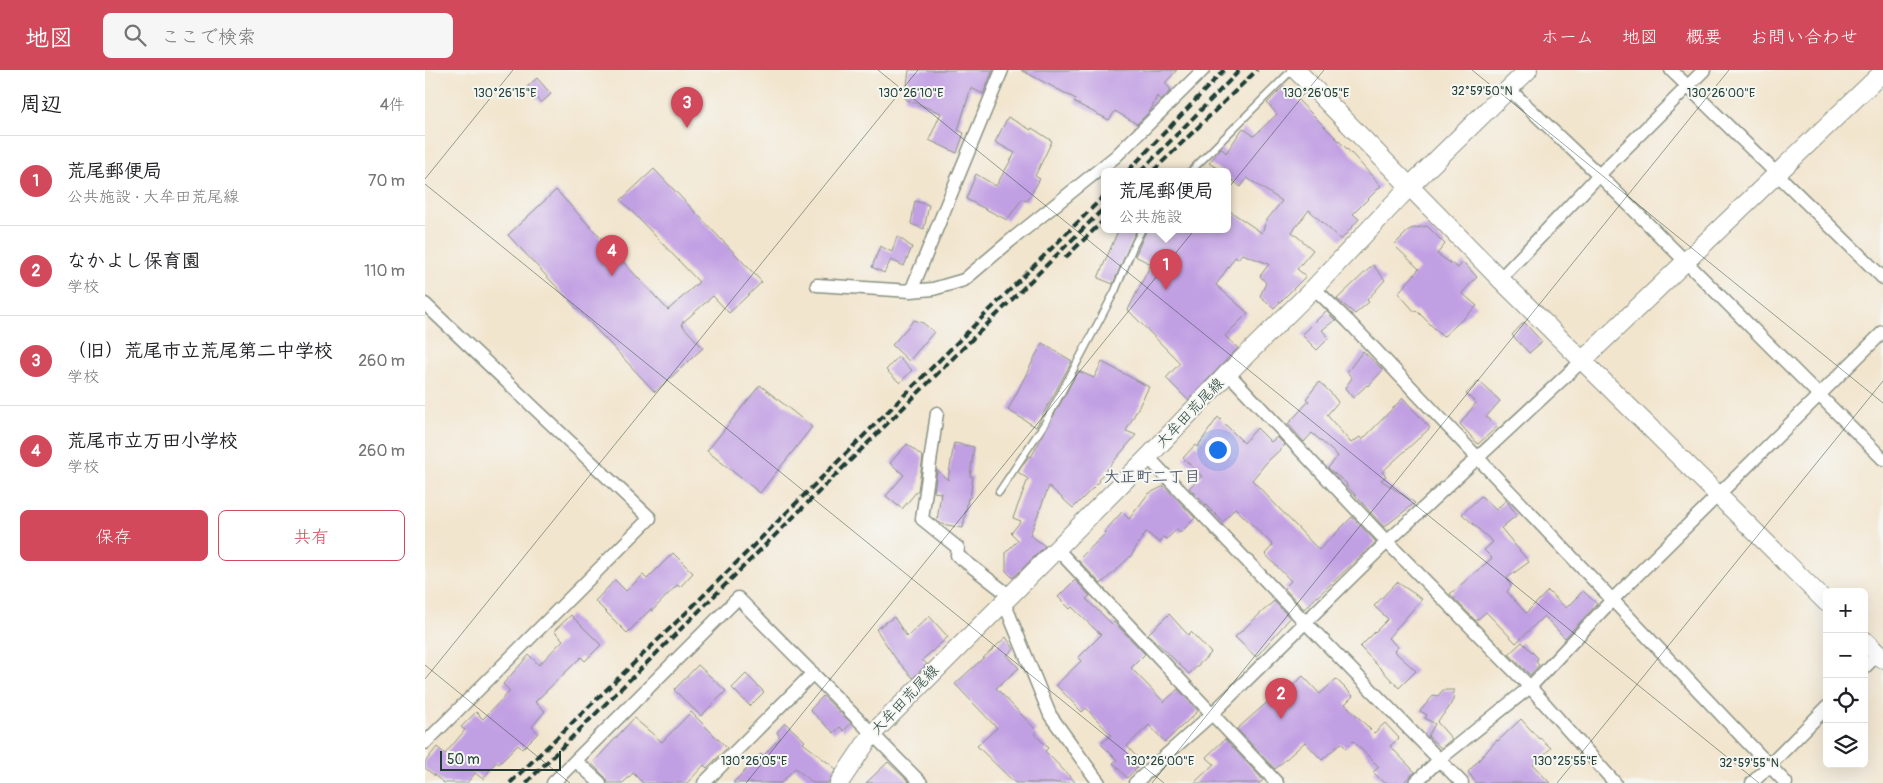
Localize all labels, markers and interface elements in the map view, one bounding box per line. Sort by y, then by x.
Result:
search box [103,13,453,58]
icon: search [121,21,149,49]
text: 地図 [25,24,73,53]
text: ここで検索 [161,25,256,49]
text: ホーム [1541,26,1594,49]
text: 地図 [1622,26,1658,49]
text: 概要 [1686,26,1722,49]
text: お問い合わせ [1750,26,1858,49]
text: 32°59'50"N [1451,84,1513,99]
text: 130°26'15"E [473,86,537,101]
text: 130°26'10"E [879,86,943,101]
text: 130°26'05"E [1283,86,1349,101]
text: 130°26'00"E [1687,86,1755,101]
pin: 3 [671,87,703,128]
text: 周辺 [20,91,62,118]
text: 4件 [380,95,405,115]
text: 荒尾郵便局 [67,159,162,183]
popup [1101,168,1231,233]
text: 1 [33,171,39,191]
text: 70 m [368,171,405,191]
text: 荒尾郵便局 [1118,179,1214,203]
text: 公共施設 · 大牟田荒尾線 [67,187,239,207]
text: 公共施設 [1118,207,1183,227]
pin: 4 [596,235,628,276]
text: なかよし保育園 [67,249,200,273]
pin: 1 [1150,249,1182,290]
text: 2 [32,261,40,281]
text: 110 m [364,261,405,281]
text: 学校 [67,277,99,297]
text: （旧）荒尾市立荒尾第二中学校 [67,339,333,363]
text: 3 [32,351,40,371]
text: 260 m [358,351,405,371]
text: 学校 [67,367,99,387]
street label: 大牟田荒尾線 [1152,374,1228,452]
text: 荒尾市立万田小学校 [67,429,238,453]
your location [1205,437,1231,463]
text: 4 [31,441,41,461]
text: 260 m [358,441,405,461]
text: 学校 [67,457,99,477]
district label: 大正町二丁目 [1104,467,1200,487]
button: 保存 [20,510,208,561]
button: 共有 [218,510,405,561]
map controls [1823,588,1868,768]
button: + [1823,588,1868,633]
button: − [1823,633,1868,678]
street label: 大牟田荒尾線 [867,661,943,739]
pin: 2 [1265,678,1297,719]
button: locate [1823,678,1868,723]
button: layers [1823,723,1868,768]
scale bar [440,748,561,771]
text: 50 m [447,751,480,768]
text: 130°26'05"E [721,754,787,769]
text: 130°26'00"E [1126,754,1194,769]
text: 130°25'55"E [1533,754,1597,769]
text: 32°59'55"N [1719,756,1779,771]

